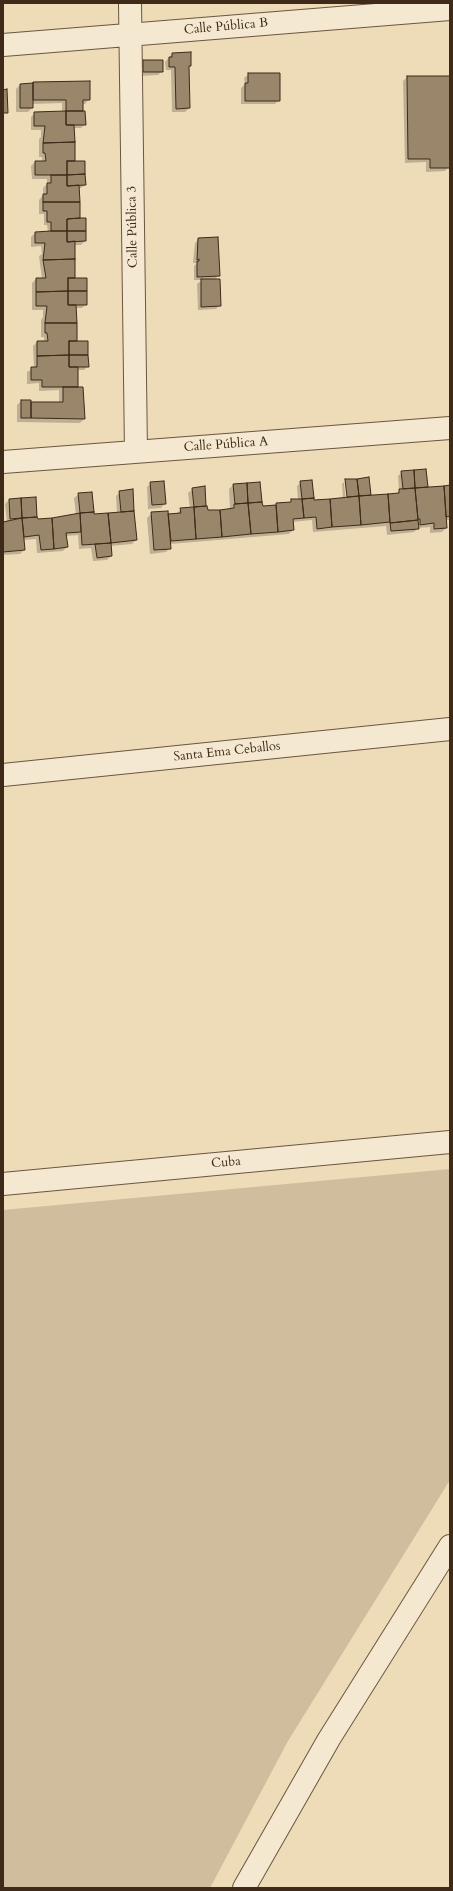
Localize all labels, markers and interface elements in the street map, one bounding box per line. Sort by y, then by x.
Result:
street label: Calle Pública B [183,16,269,38]
street label: Calle Pública 3 [124,186,142,268]
street label: Calle Pública A [183,434,269,456]
street label: Santa Ema Ceballos [173,739,281,765]
street label: Cuba [211,1154,241,1172]

